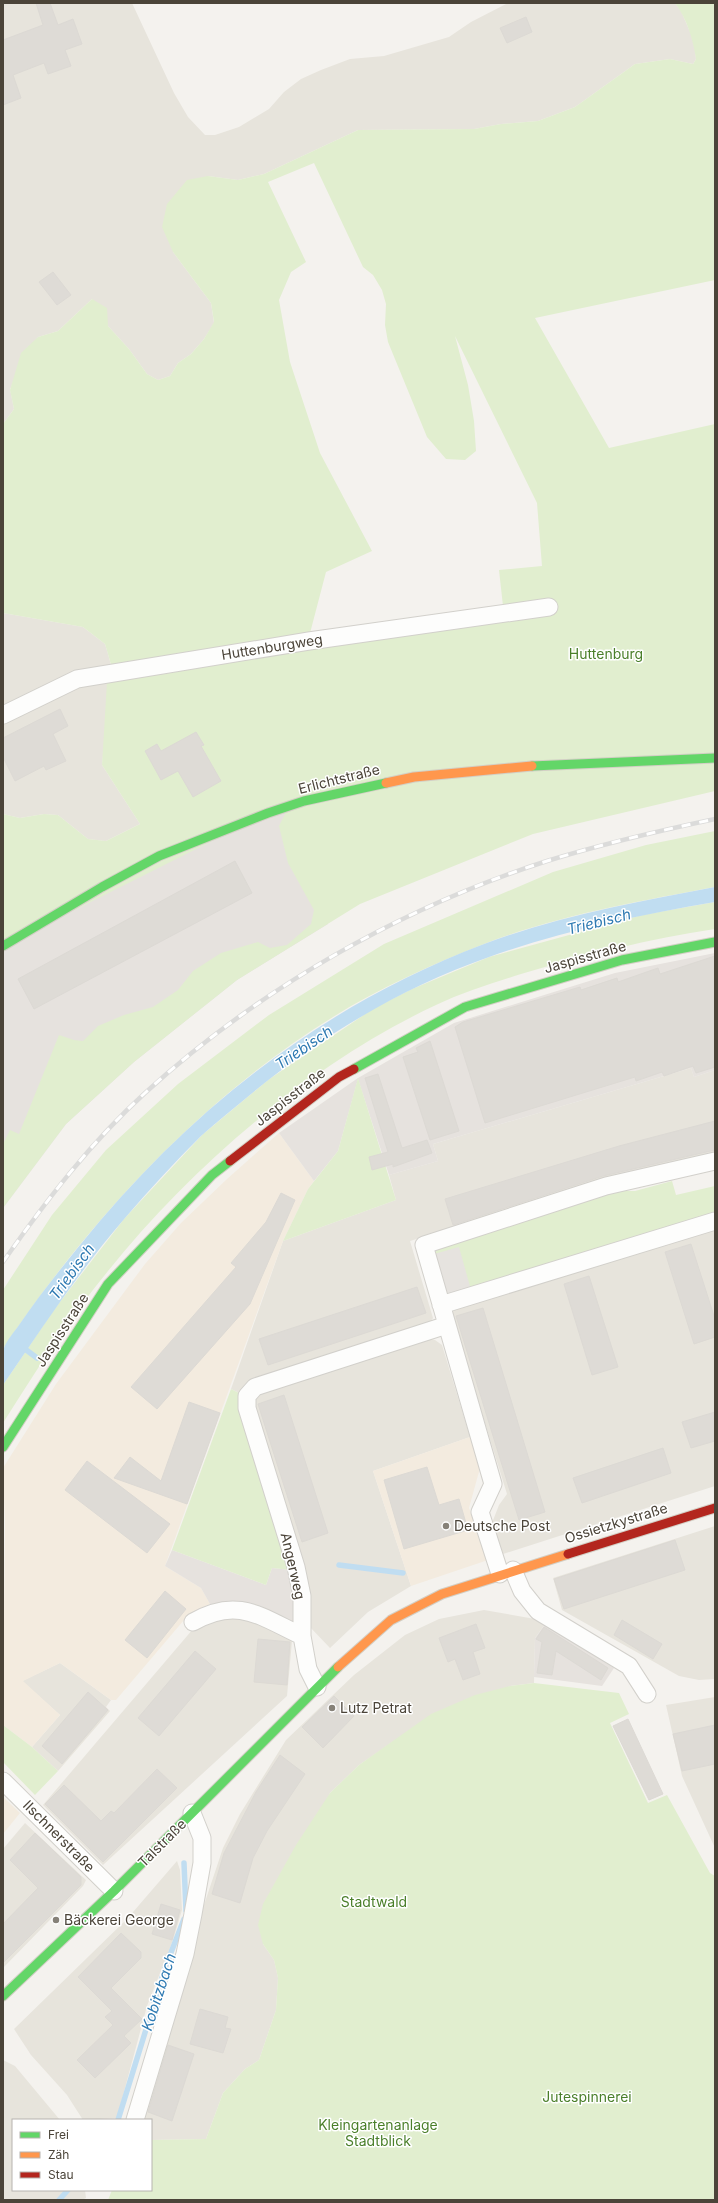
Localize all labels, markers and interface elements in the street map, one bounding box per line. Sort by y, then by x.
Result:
street label: Huttenburgweg [220,630,324,663]
park label: Huttenburg [569,645,643,662]
street label: Erlichtstraße [296,760,381,797]
water label: Triebisch [565,904,633,939]
street label: Jaspisstraße [542,937,628,976]
water label: Triebisch [271,1021,336,1074]
street label: Jaspisstraße [251,1064,328,1129]
water label: Triebisch [45,1240,99,1304]
street label: Jaspisstraße [31,1290,92,1370]
street label: Ossietzkystraße [562,1499,669,1546]
place label: Deutsche Post [454,1517,550,1534]
marker: Deutsche Post [441,1521,451,1531]
street label: Angerweg [278,1531,309,1601]
place label: Lutz Petrat [340,1699,412,1716]
marker: Lutz Petrat [327,1703,337,1713]
street label: Ilschnerstraße [20,1796,99,1875]
street label: Talstraße [134,1815,189,1870]
park label: Stadtwald [341,1893,407,1910]
place label: Bäckerei George [64,1911,174,1928]
marker: Bäckerei George [51,1915,61,1925]
water label: Kobitzbach [137,1951,180,2033]
park label: Jutespinnerei [542,2088,632,2105]
park label: Kleingartenanlage Stadtblick [318,2116,438,2149]
legend [12,2119,152,2191]
text: Frei [48,2127,69,2142]
text: Zäh [48,2147,69,2162]
text: Stau [48,2167,74,2182]

